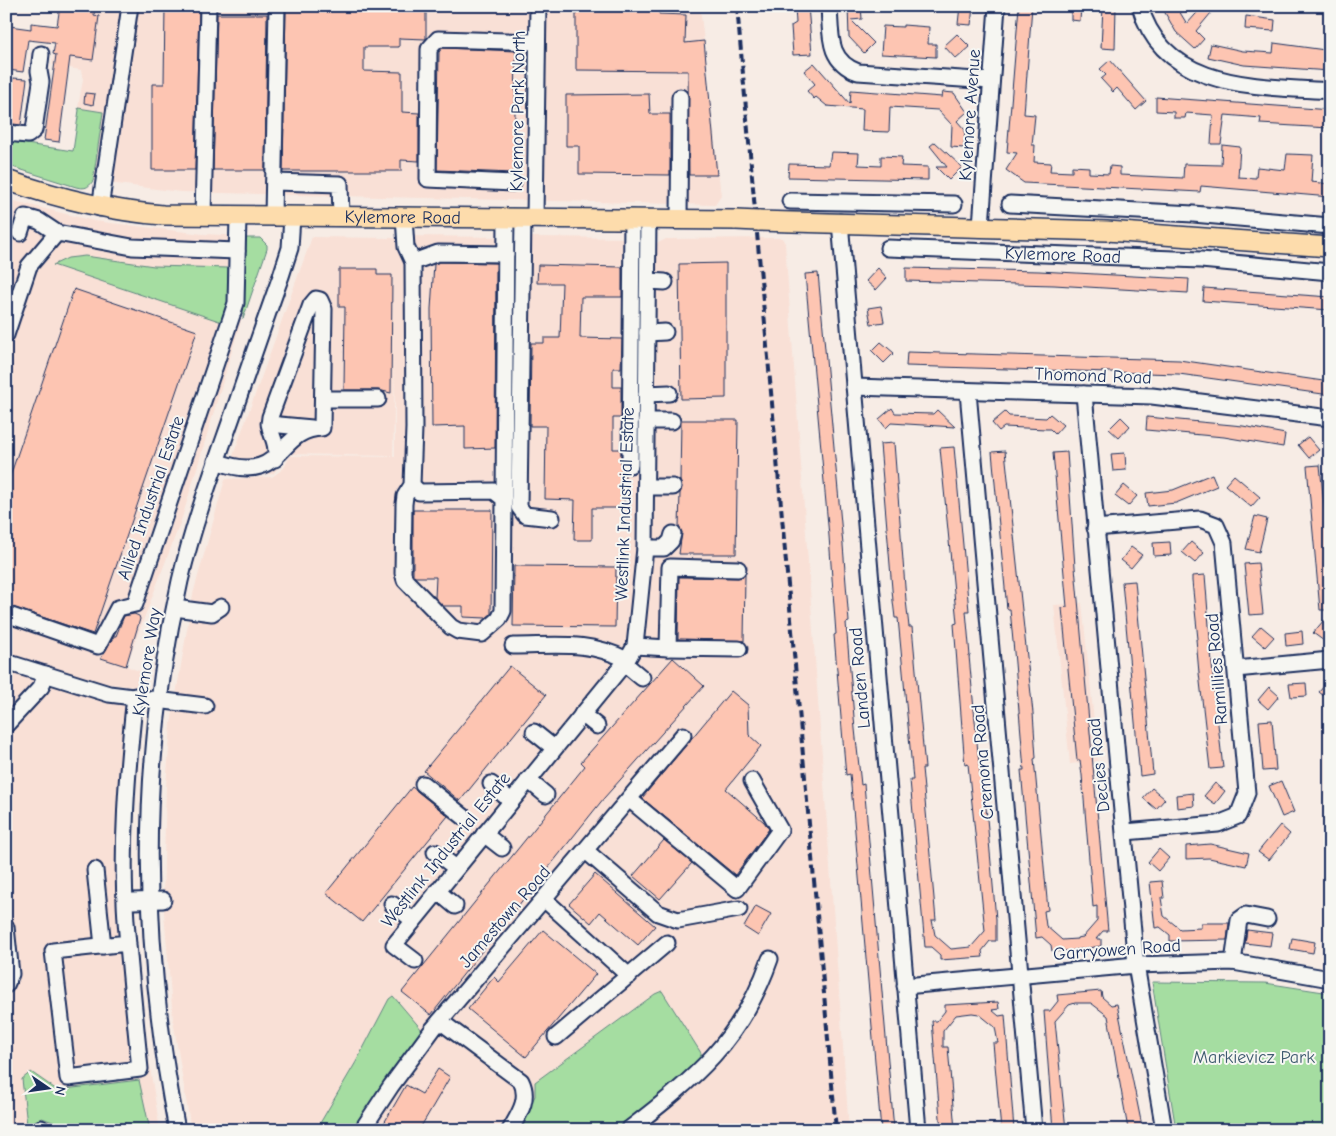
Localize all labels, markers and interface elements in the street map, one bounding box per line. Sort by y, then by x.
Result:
street label: Kylemore Park North [506,30,530,192]
street label: Kylemore Avenue [955,48,985,182]
street label: Kylemore Road [344,206,461,228]
street label: Kylemore Road [1004,242,1121,267]
street label: Thomond Road [1034,363,1152,389]
street label: Westlink Industrial Estate [611,407,639,601]
street label: Allied Industrial Estate [113,413,189,583]
street label: Kylemore Way [128,606,166,717]
street label: Ramillies Road [1202,612,1232,726]
street label: Landen Road [845,627,875,729]
street label: Cremona Road [968,704,998,820]
street label: Decies Road [1084,717,1114,813]
street label: Westlink Industrial Estate [377,768,515,932]
street label: Jamestown Road [455,862,555,972]
street label: Garryowen Road [1052,935,1182,965]
park label: Markievicz Park [1193,1047,1315,1068]
north arrow [22,1064,72,1114]
text: N [51,1084,69,1097]

